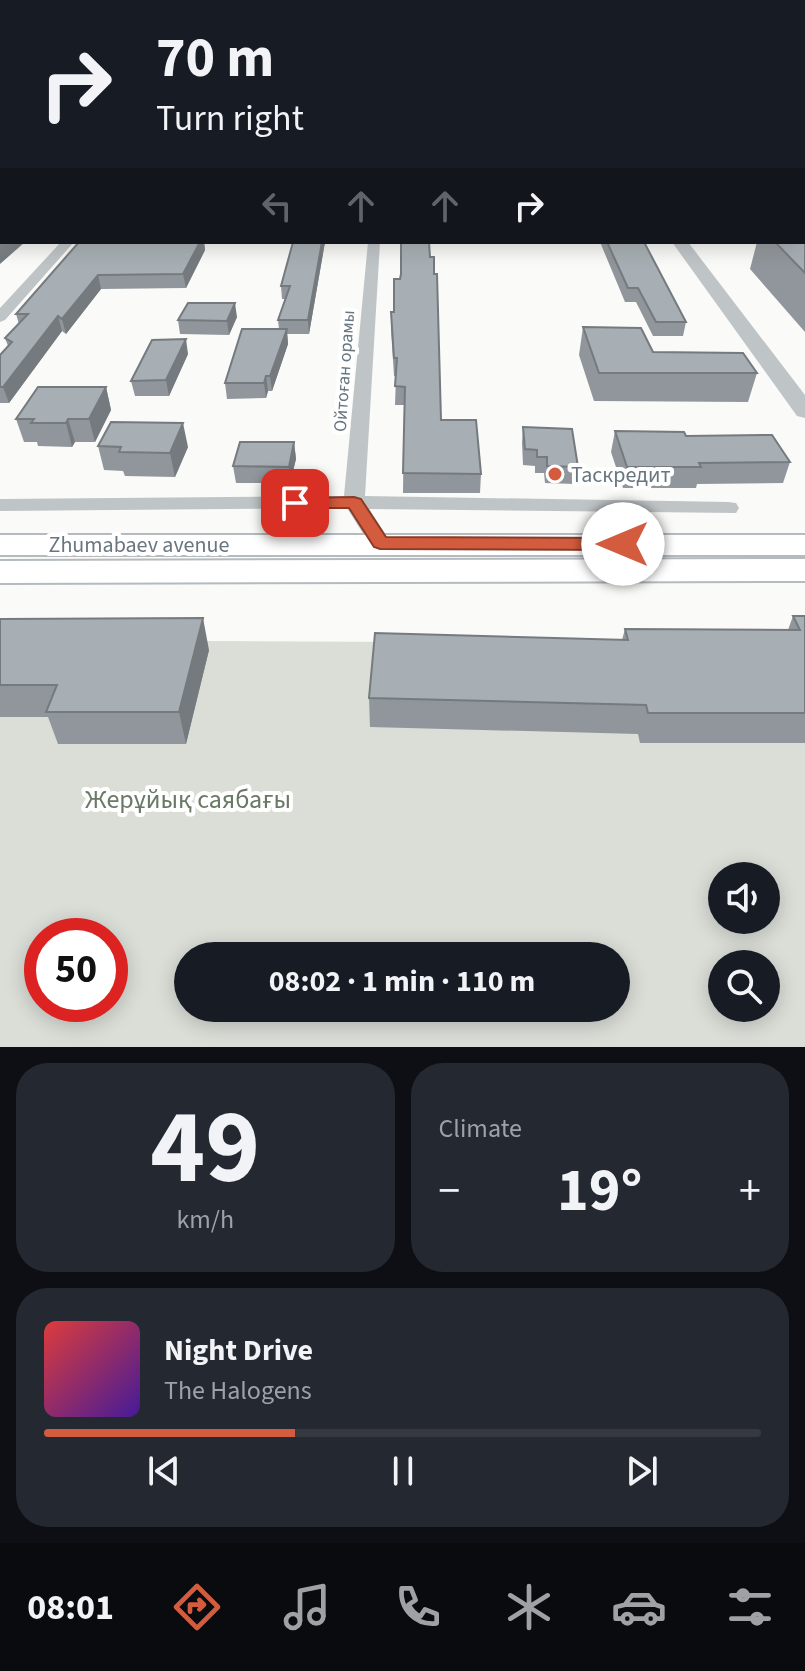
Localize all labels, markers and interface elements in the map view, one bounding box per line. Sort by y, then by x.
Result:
text: 70 m [156,19,274,98]
icon: right [24,32,128,136]
text: Turn right [156,93,304,144]
icon: left [255,184,299,228]
icon: ahead [339,184,383,228]
icon: ahead [423,184,467,228]
icon: right [507,184,551,228]
street label: Ойтоған орамы [328,309,361,433]
place label: Таскредит [571,459,671,491]
marker: Таскредит [546,465,564,483]
pin [261,469,329,537]
icon: arrive [273,481,317,525]
position arrow [581,502,665,586]
street label: Zhumabaev avenue [49,529,230,561]
park label: Жерұйық саябағы [85,781,291,818]
map controls [708,862,780,1022]
button: sound [708,862,780,934]
speed limit sign: 50 [24,918,128,1022]
button: search [708,950,780,1022]
text: 08:02 · 1 min · 110 m [269,960,535,1003]
text: 49 [150,1075,260,1223]
text: Climate [439,1110,522,1147]
text: 19° [557,1149,642,1234]
text: − [439,1160,460,1223]
text: + [739,1160,761,1223]
text: km/h [176,1201,234,1238]
text: Night Drive [164,1329,313,1372]
text: The Halogens [164,1372,312,1409]
icon: previous [142,1449,186,1493]
icon: pause [381,1449,425,1493]
icon: next [620,1449,664,1493]
icon: directions [169,1579,225,1635]
icon: music [279,1579,335,1635]
icon: phone [390,1579,446,1635]
icon: climate [501,1579,557,1635]
icon: car [611,1579,667,1635]
icon: filters [722,1579,778,1635]
text: 08:01 [27,1582,114,1633]

